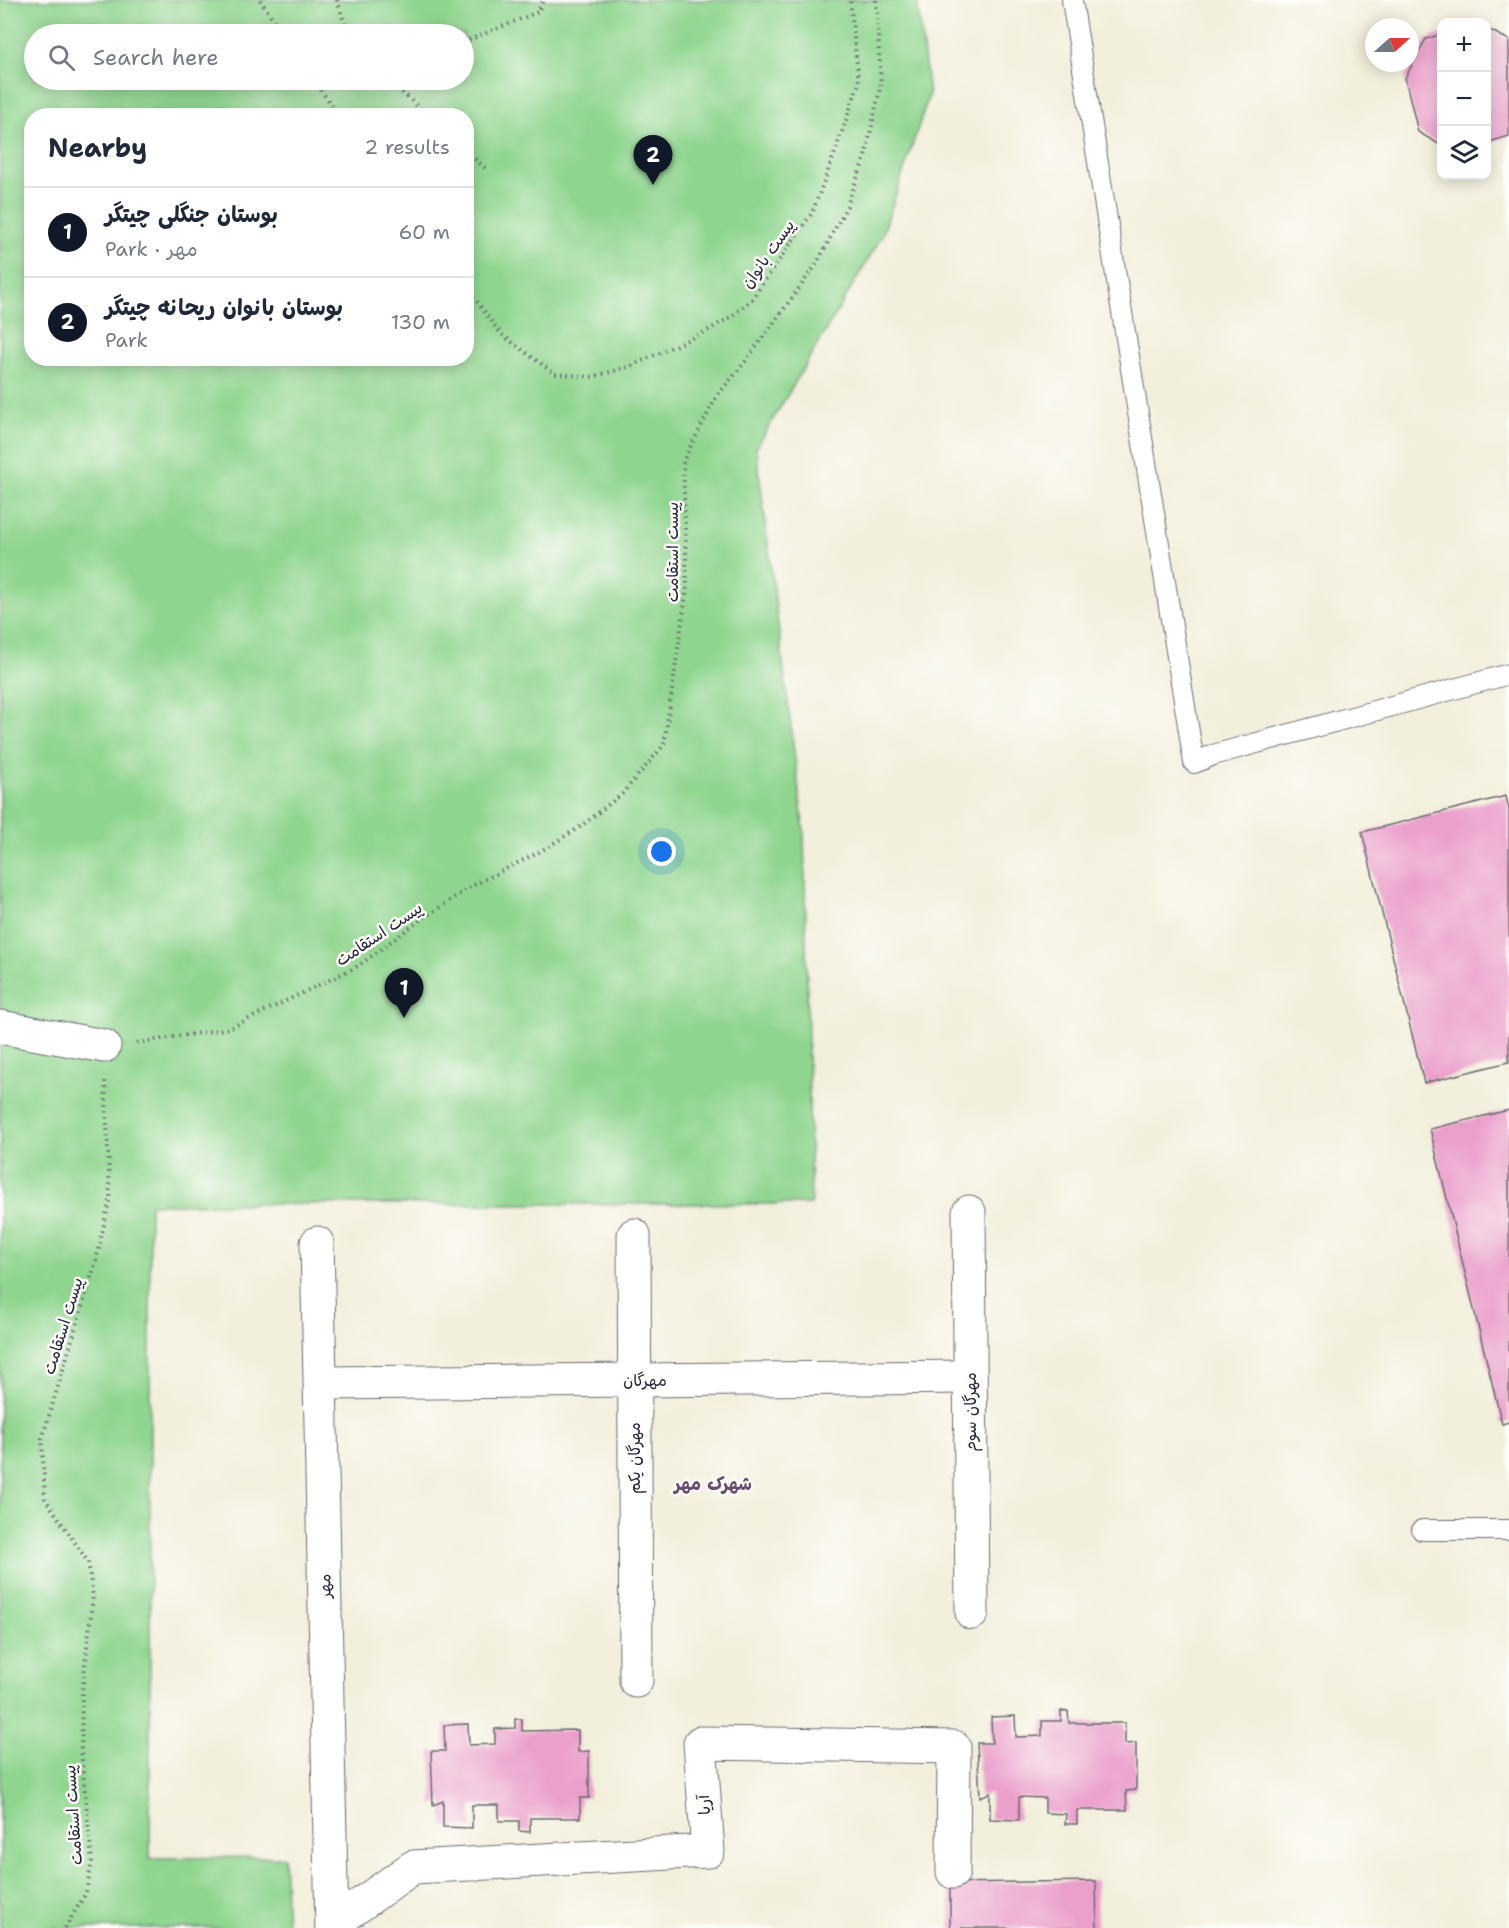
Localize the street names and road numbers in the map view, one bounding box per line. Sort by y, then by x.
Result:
street label: پیست بانوان [737,216,799,292]
street label: پیست استقامت [662,502,683,602]
street label: پیست استقامت [332,897,426,971]
street label: پیست استقامت [38,1275,88,1377]
street label: مهرگان [623,1370,667,1391]
street label: مهرگان سوم [960,1372,983,1452]
street label: مهرگان یکم [624,1422,647,1494]
street label: مهر [314,1574,336,1600]
street label: پیست استقامت [59,1764,87,1866]
street label: آریا [693,1793,715,1816]

